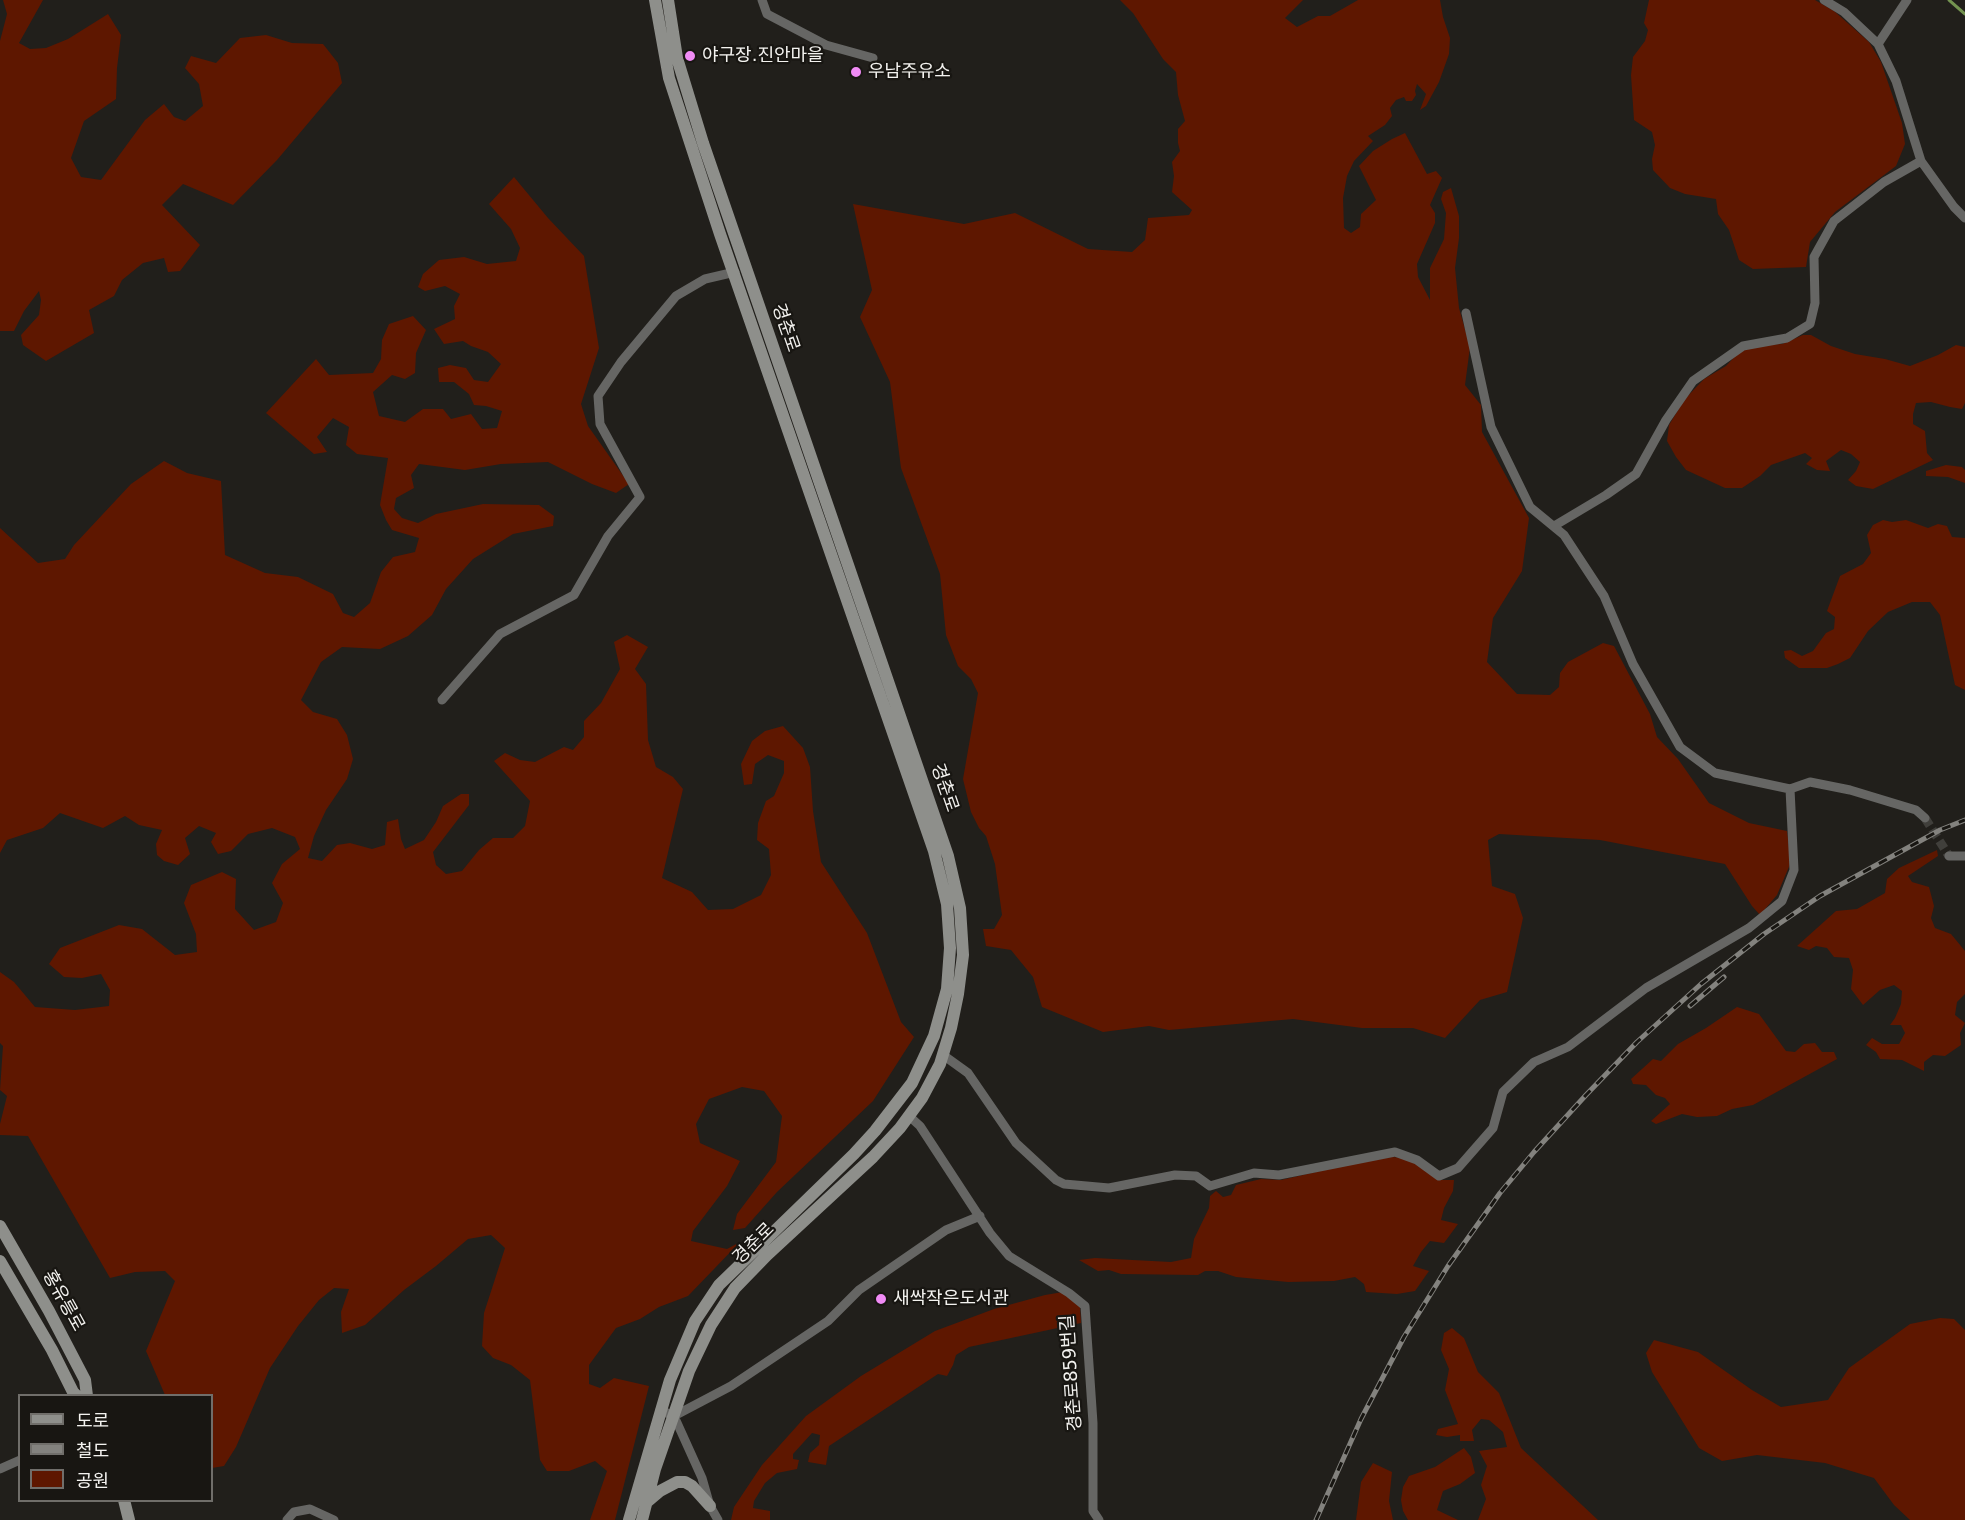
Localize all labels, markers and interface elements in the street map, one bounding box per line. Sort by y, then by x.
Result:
place label: 야구장.진안마을 [702,45,824,67]
marker: 야구장.진안마을 [683,49,697,63]
place label: 우남주유소 [868,61,951,83]
marker: 우남주유소 [849,65,863,79]
street label: 경춘로 [767,301,803,355]
street label: 경춘로 [926,761,962,815]
street label: 경춘로 [729,1219,779,1269]
street label: 홍유릉로 [37,1267,89,1335]
place label: 새싹작은도서관 [893,1288,1009,1310]
marker: 새싹작은도서관 [874,1292,888,1306]
street label: 경춘로859번길 [1057,1314,1087,1432]
legend [18,1394,213,1502]
text: 도로 [76,1410,109,1431]
text: 철도 [76,1440,109,1461]
text: 공원 [76,1470,109,1491]

